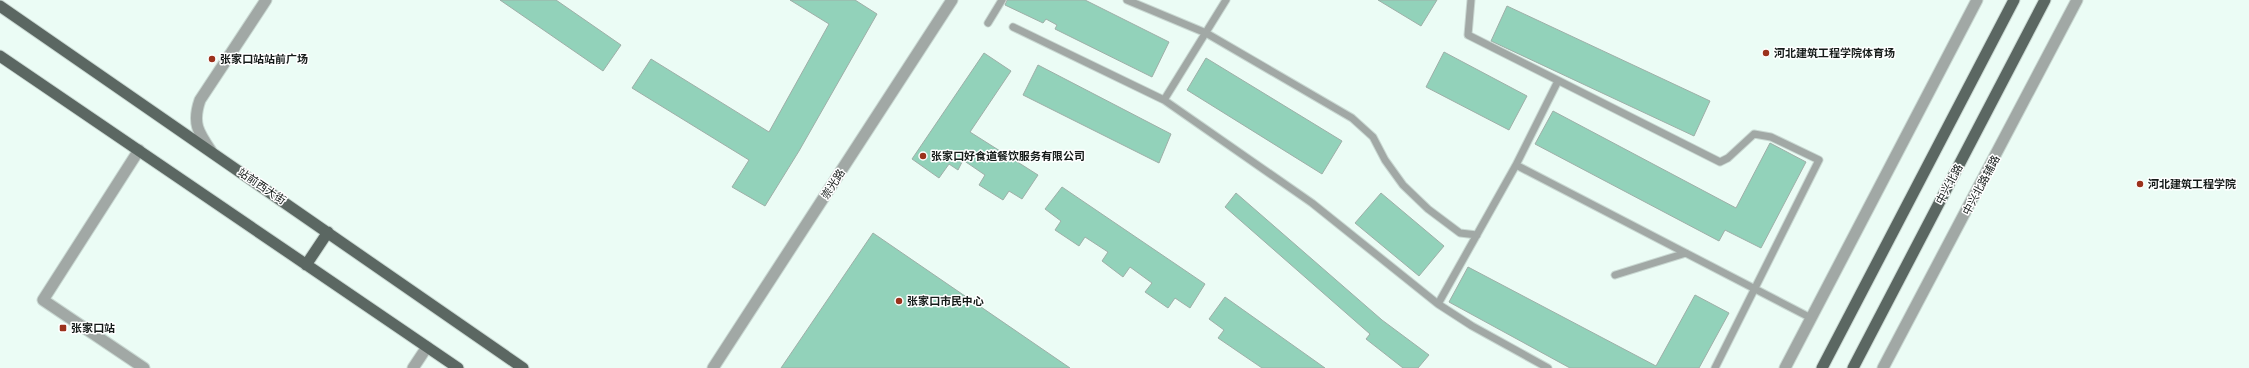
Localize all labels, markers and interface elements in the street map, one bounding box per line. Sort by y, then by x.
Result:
place label: 河北建筑工程学院体育场 [1774,46,1895,60]
marker: 河北建筑工程学院体育场 [1761,48,1771,58]
place label: 张家口站站前广场 [220,52,308,66]
marker: 张家口站站前广场 [207,54,217,64]
place label: 张家口好食道餐饮服务有限公司 [931,149,1085,163]
marker: 张家口好食道餐饮服务有限公司 [918,151,928,161]
street label: 中兴北路辅路 [1959,153,2003,217]
street label: 中兴北路 [1932,161,1966,207]
street label: 站前西大街 [235,165,289,207]
street label: 崇光路 [818,166,848,202]
place label: 河北建筑工程学院 [2148,177,2236,191]
marker: 河北建筑工程学院 [2135,179,2145,189]
place label: 张家口市民中心 [907,294,984,308]
marker: 张家口市民中心 [894,296,904,306]
place label: 张家口站 [71,321,115,335]
marker: 张家口站 [58,323,68,333]

